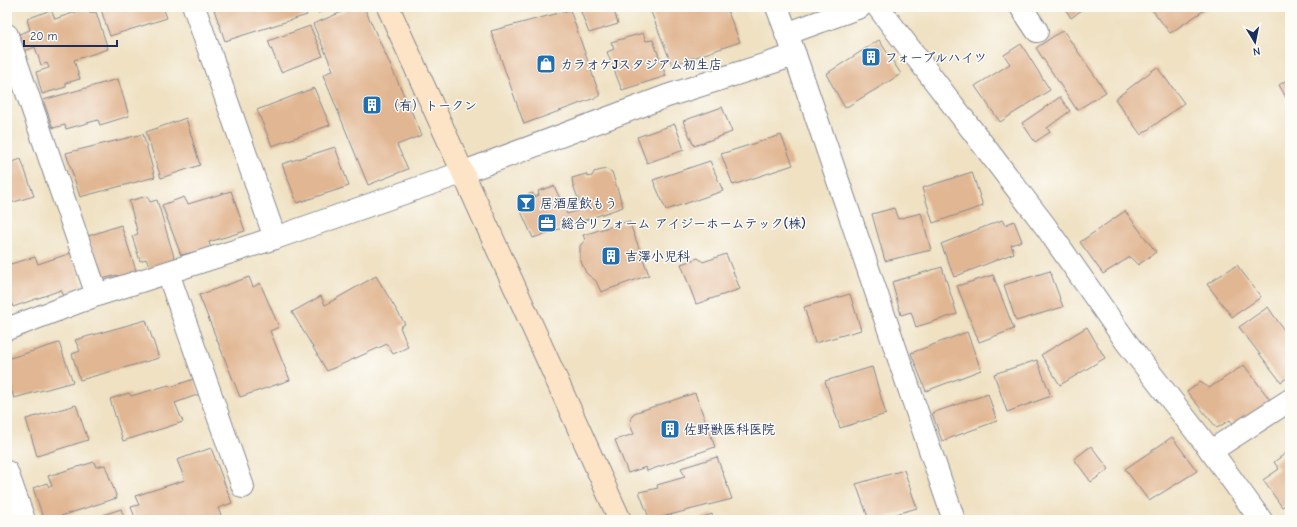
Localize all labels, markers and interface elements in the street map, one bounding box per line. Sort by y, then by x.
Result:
scale bar [24,22,117,48]
north arrow [1235,22,1275,62]
text: 20 m [30,29,58,43]
text: N [1252,44,1261,58]
building icon: フォーブルハイツ [860,46,882,68]
place label: フォーブルハイツ [885,50,987,65]
shop icon: カラオケJスタジアム初生店 [535,53,557,75]
place label: カラオケJスタジアム初生店 [560,57,722,72]
building icon: （有）トークン [361,94,383,116]
place label: （有）トークン [386,98,477,113]
bar icon: 居酒屋飲もう [515,192,537,214]
place label: 居酒屋飲もう [540,196,618,211]
office icon: 総合リフォーム アイジーホームテック(株) [536,212,558,234]
place label: 総合リフォーム アイジーホームテック(株) [561,216,806,231]
building icon: 吉澤小児科 [600,245,622,267]
place label: 吉澤小児科 [625,249,691,264]
building icon: 佐野獣医科医院 [659,418,681,440]
place label: 佐野獣医科医院 [684,422,775,437]

